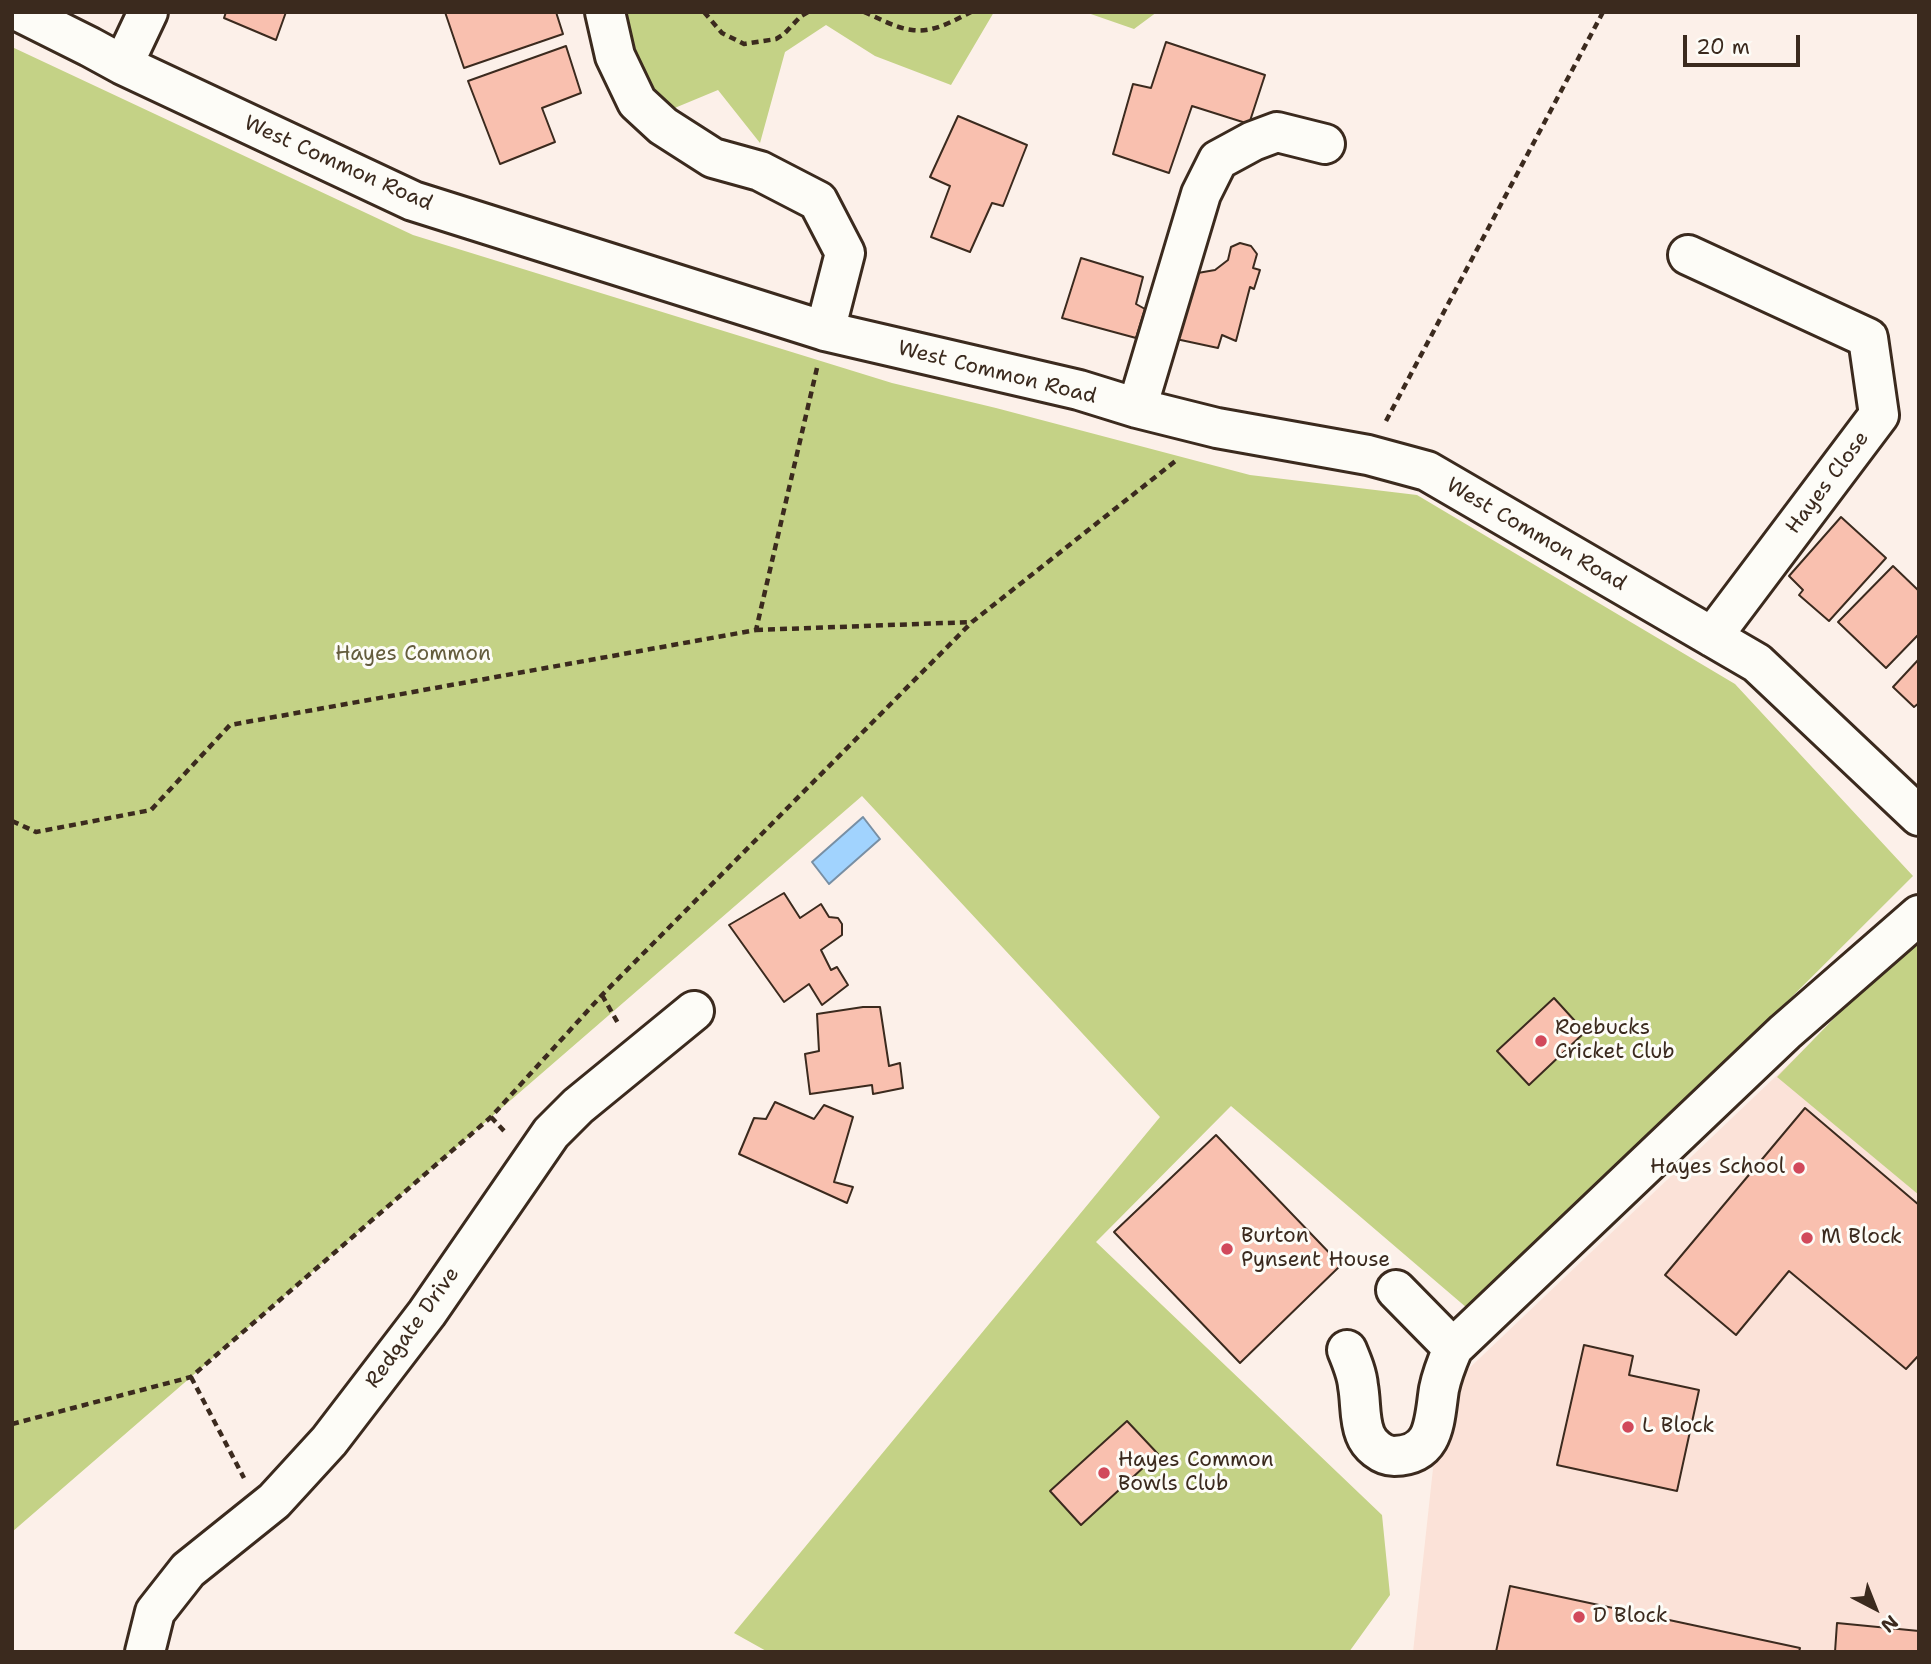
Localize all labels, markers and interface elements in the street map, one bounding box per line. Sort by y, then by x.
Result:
scale bar [1686,21,1803,65]
text: 20 m [1696,33,1750,61]
street label: West Common Road [240,111,436,217]
street label: West Common Road [895,336,1099,410]
street label: Hayes Close [1781,427,1875,539]
street label: West Common Road [1441,473,1631,597]
park label: Hayes Common [335,642,491,668]
place label: Roebucks Cricket Club [1555,1016,1675,1066]
marker: Roebucks Cricket Club [1533,1033,1549,1049]
place label: Hayes School [1650,1155,1785,1181]
marker: Hayes School [1791,1160,1807,1176]
place label: Burton Pynsent House [1241,1224,1390,1274]
place label: M Block [1821,1225,1902,1251]
marker: M Block [1799,1230,1815,1246]
marker: Burton Pynsent House [1219,1241,1235,1257]
street label: Redgate Drive [361,1263,465,1393]
place label: L Block [1642,1414,1715,1440]
marker: L Block [1620,1419,1636,1435]
place label: Hayes Common Bowls Club [1118,1448,1274,1498]
marker: Hayes Common Bowls Club [1096,1465,1112,1481]
north arrow [1840,1573,1910,1643]
place label: D Block [1593,1604,1668,1630]
marker: D Block [1571,1609,1587,1625]
text: N [1875,1610,1903,1638]

